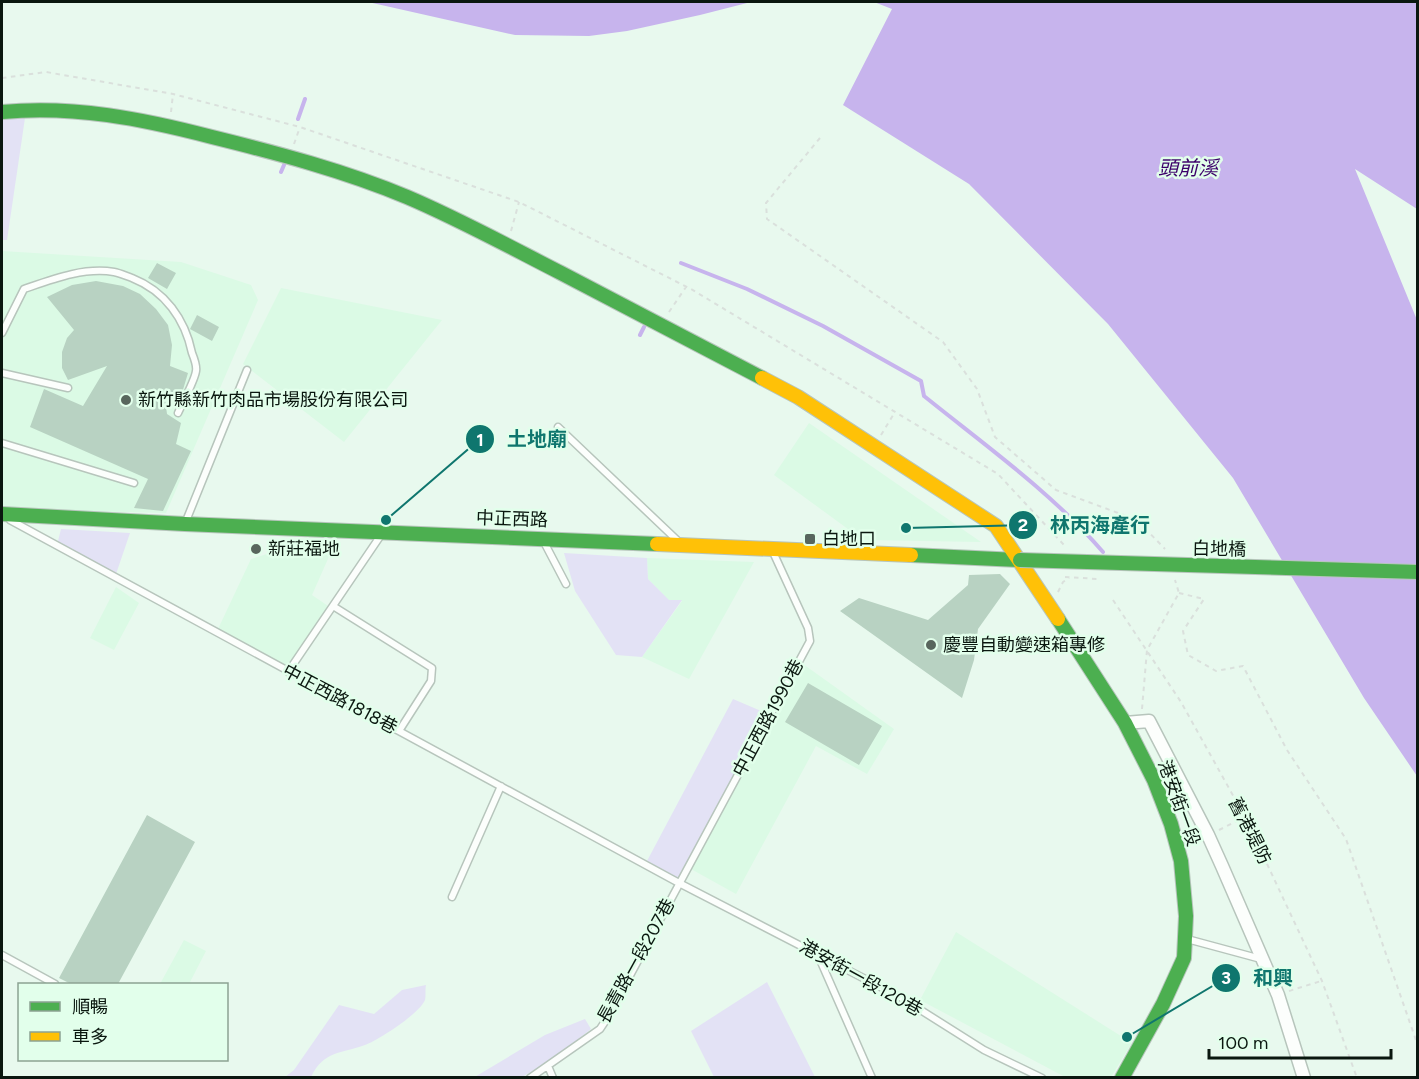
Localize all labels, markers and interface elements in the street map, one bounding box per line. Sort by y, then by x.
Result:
water label: 頭前溪 [1158,156,1221,180]
place label: 新竹縣新竹肉品市場股份有限公司 [138,389,408,411]
marker: 新竹縣新竹肉品市場股份有限公司 [119,393,133,407]
callout: 土地廟 [465,420,579,458]
text: 土地廟 [507,427,567,451]
text: 1 [476,429,484,451]
callout: 林丙海產行 [1008,506,1162,544]
street label: 中正西路 [476,507,548,531]
text: 林丙海產行 [1050,513,1150,537]
text: 2 [1018,514,1028,536]
place label: 白地口 [822,528,876,550]
marker: 白地口 [803,532,817,546]
place label: 新莊福地 [268,538,340,560]
street label: 白地橋 [1192,538,1246,560]
marker: 新莊福地 [249,542,263,556]
place label: 慶豐自動變速箱專修 [943,634,1105,656]
marker: 慶豐自動變速箱專修 [924,638,938,652]
street label: 中正西路1990巷 [728,656,808,780]
street label: 中正西路1818巷 [279,659,401,739]
street label: 港安街一段 [1153,757,1205,849]
street label: 舊港堤防 [1224,794,1276,868]
street label: 長青路一段207巷 [593,895,679,1027]
street label: 港安街一段120巷 [796,935,926,1021]
callout: 和興 [1211,959,1305,997]
text: 和興 [1253,966,1293,990]
text: 3 [1221,967,1231,989]
legend [18,983,228,1061]
text: 順暢 [72,996,108,1018]
scale bar [1209,1022,1390,1060]
text: 車多 [72,1026,108,1048]
text: 100 m [1218,1032,1268,1054]

